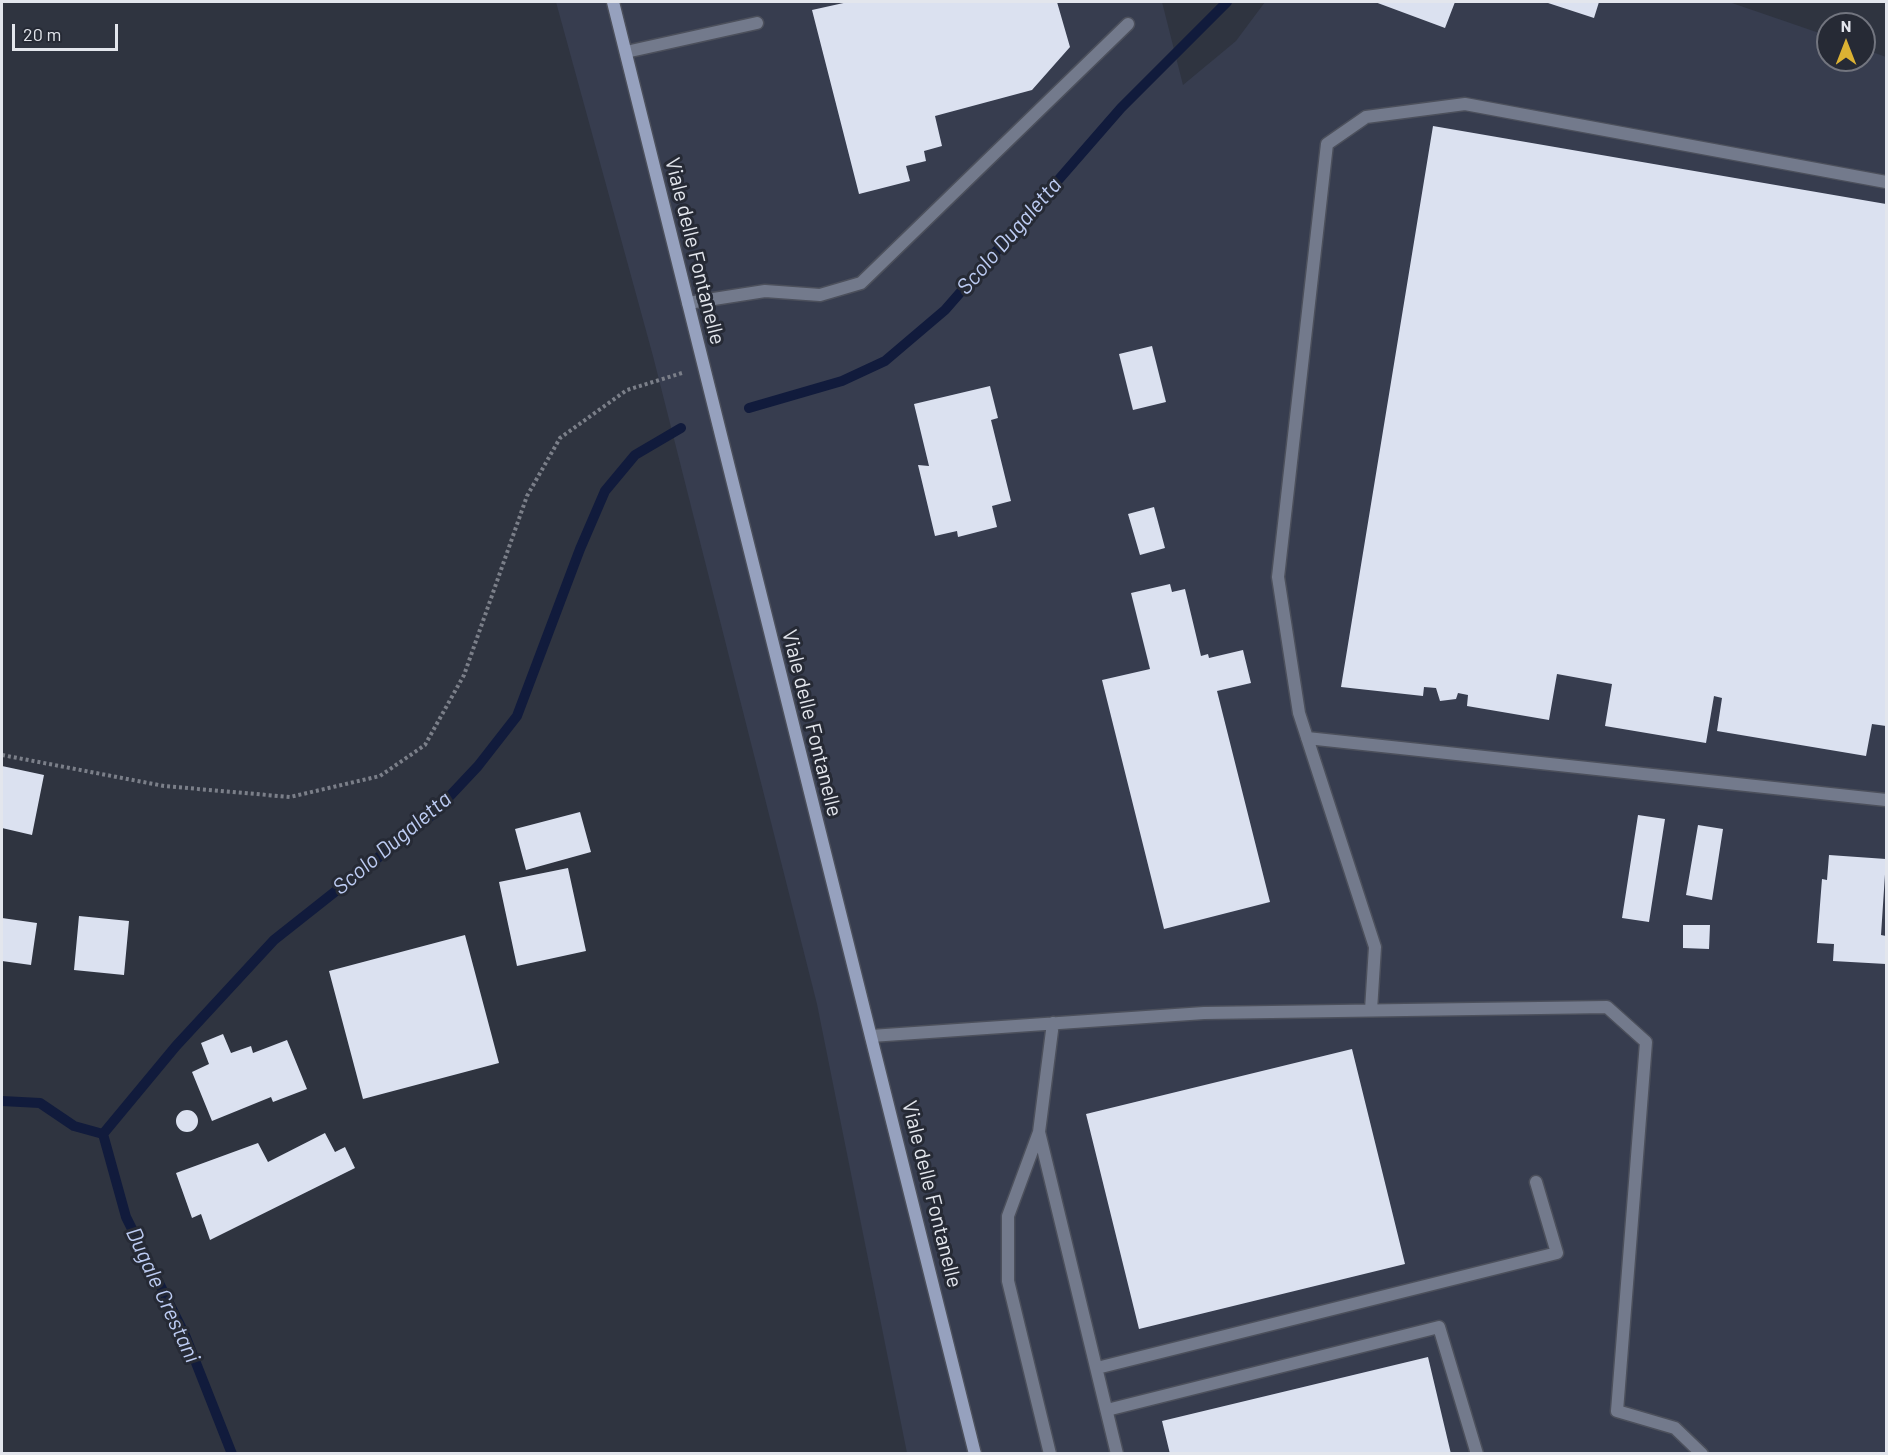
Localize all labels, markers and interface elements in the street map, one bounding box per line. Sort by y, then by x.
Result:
scale bar [15,12,122,50]
north arrow [1816,12,1876,72]
text: N [1841,16,1851,35]
text: 20 m [23,23,61,45]
street label: Viale delle Fontanelle [660,155,730,347]
water label: Scolo Dugaletta [951,172,1067,300]
street label: Viale delle Fontanelle [777,627,847,819]
water label: Scolo Dugaletta [327,786,457,900]
street label: Viale delle Fontanelle [897,1098,967,1290]
water label: Dugale Crestani [120,1223,206,1367]

